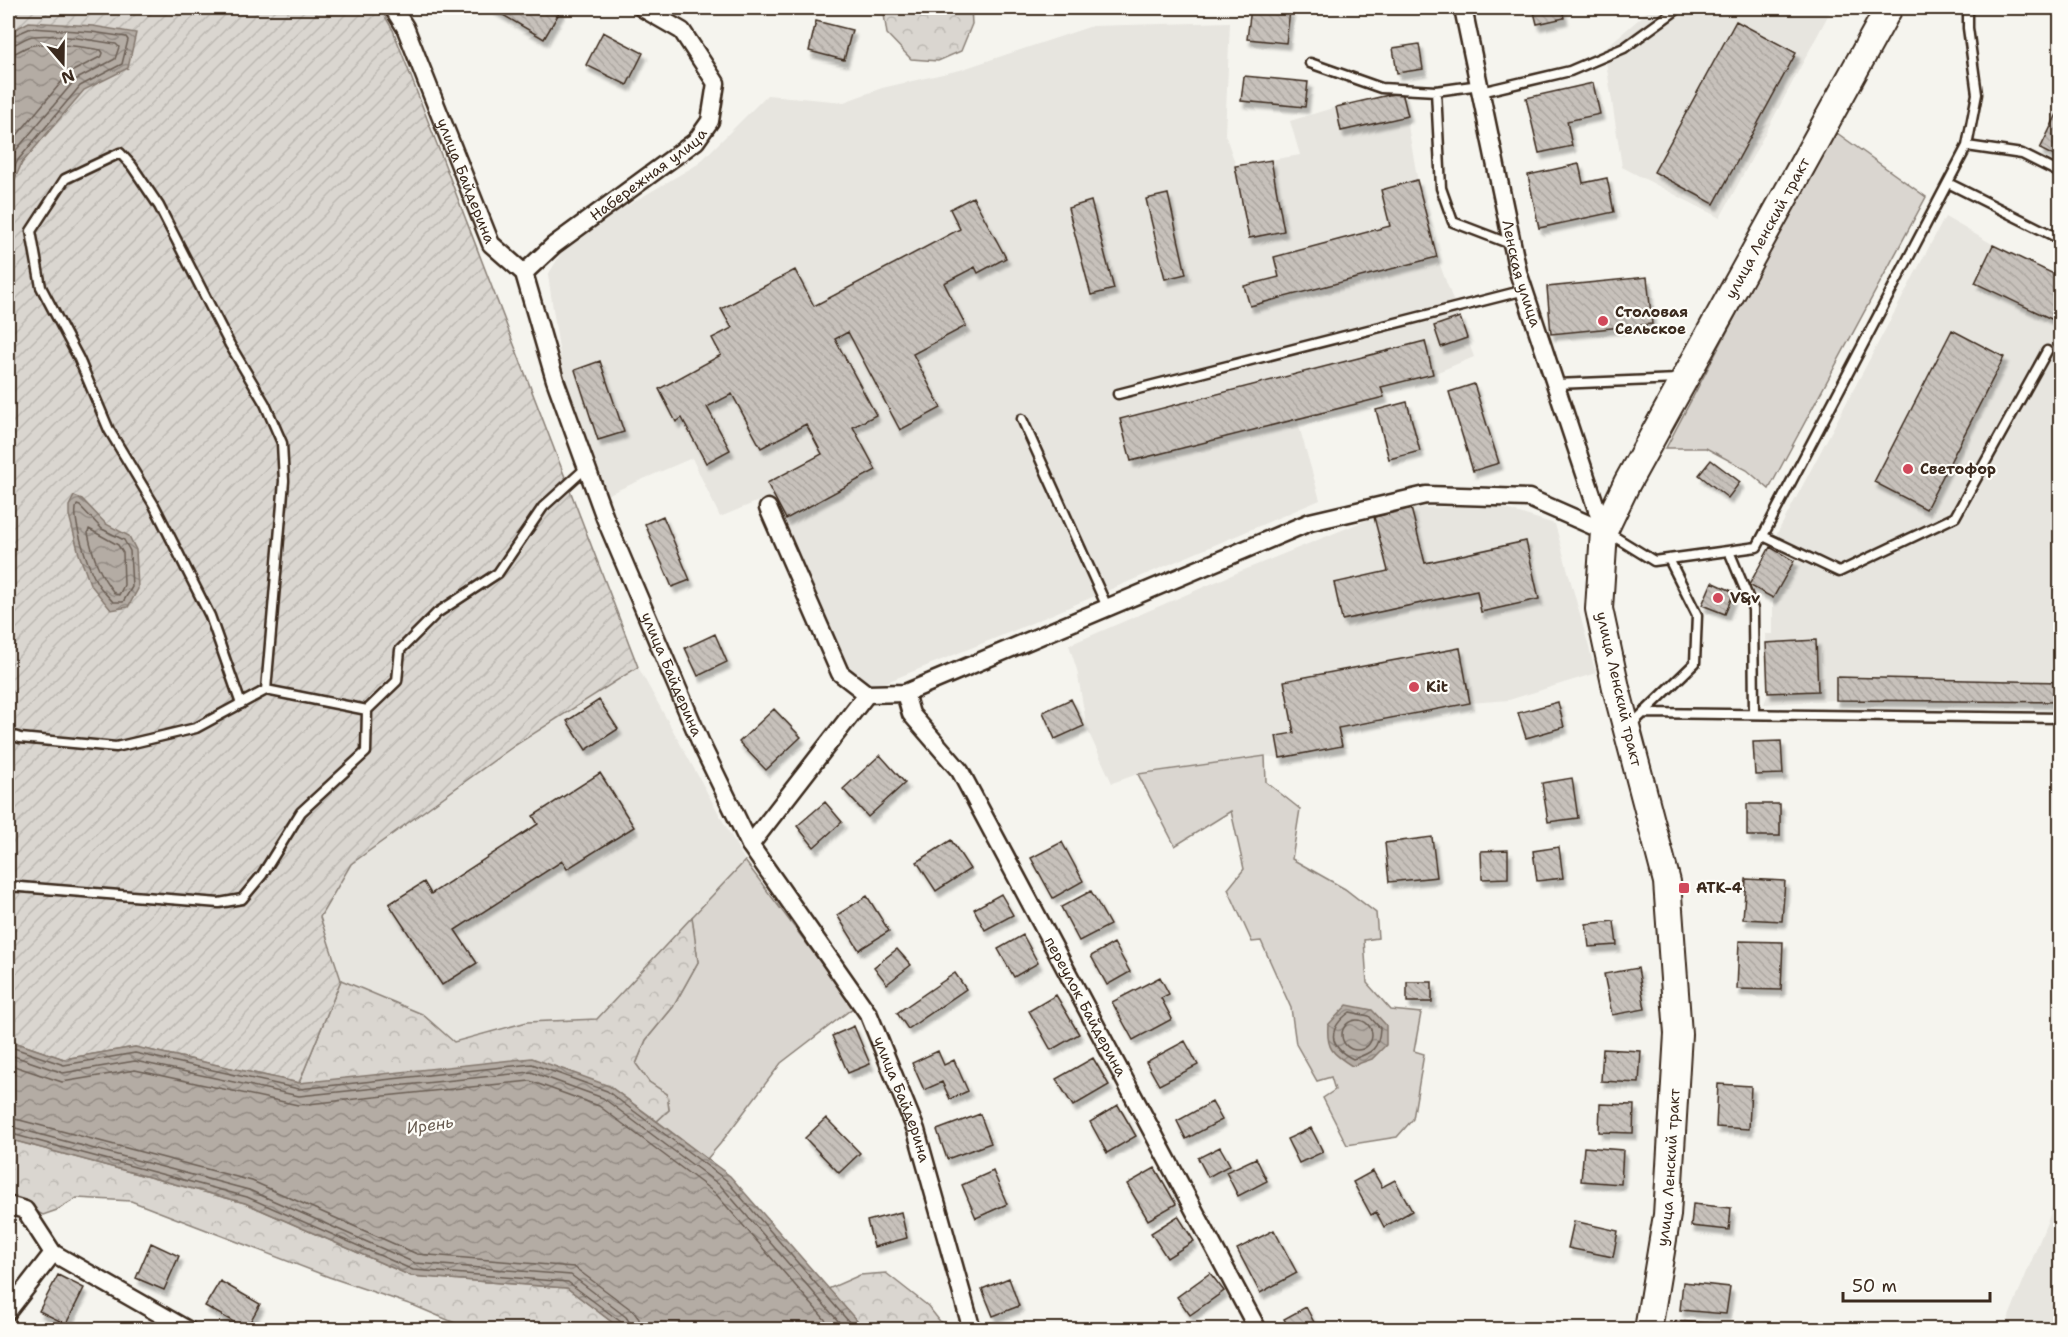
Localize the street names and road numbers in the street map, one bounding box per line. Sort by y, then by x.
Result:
street label: улица Байдерина [432,115,500,247]
street label: Набережная улица [586,124,712,225]
street label: улица Ленский тракт [1721,154,1815,302]
street label: Ленская улица [1497,218,1546,330]
street label: улица Байдерина [636,609,707,740]
street label: улица Ленский тракт [1591,610,1647,769]
street label: переулок Байдерина [1040,933,1131,1081]
street label: улица Байдерина [869,1033,935,1165]
street label: улица Ленский тракт [1652,1088,1685,1248]

